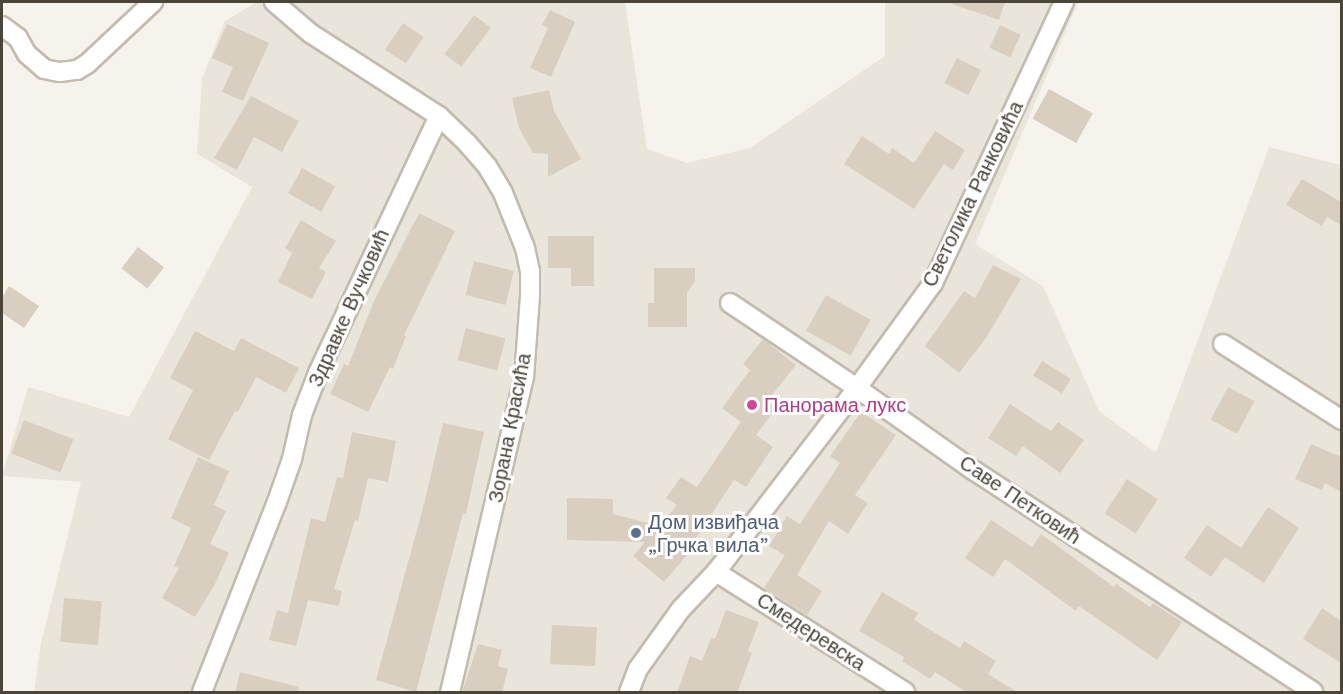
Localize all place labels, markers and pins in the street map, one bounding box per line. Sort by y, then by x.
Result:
place label: Панорама лукс [764,393,906,417]
marker: Панорама лукс [745,398,759,412]
place label: Дом извиђача „Грчка вила” [648,510,779,557]
marker: Дом извиђача „Грчка вила” [629,526,643,540]

